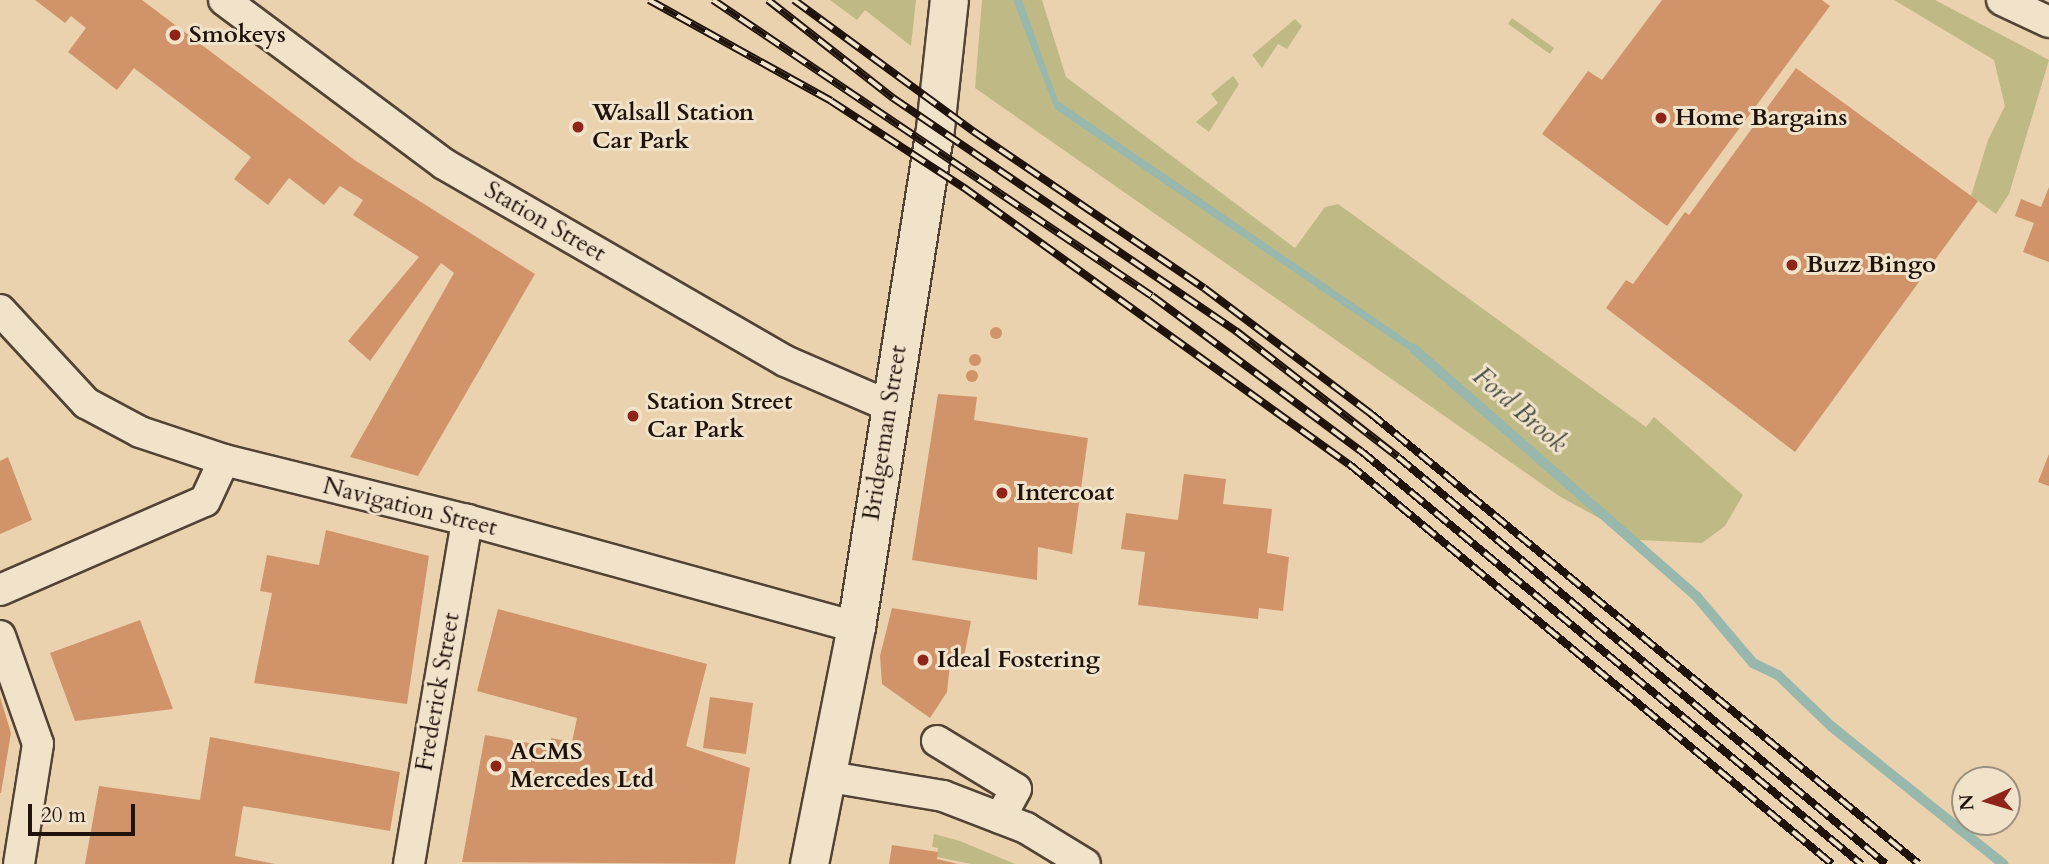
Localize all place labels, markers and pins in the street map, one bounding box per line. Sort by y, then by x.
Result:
place label: Smokeys [189,21,286,49]
marker: Smokeys [167,27,183,43]
place label: Walsall Station Car Park [592,99,754,155]
place label: Home Bargains [1675,104,1847,132]
marker: Home Bargains [1653,110,1669,126]
marker: Walsall Station Car Park [570,119,586,135]
place label: Buzz Bingo [1806,251,1936,279]
marker: Buzz Bingo [1784,257,1800,273]
place label: Station Street Car Park [647,388,793,444]
marker: Station Street Car Park [625,408,641,424]
place label: Intercoat [1016,479,1114,507]
marker: Intercoat [994,485,1010,501]
place label: Ideal Fostering [937,646,1100,674]
marker: Ideal Fostering [915,652,931,668]
place label: ACMS Mercedes Ltd [510,738,654,794]
marker: ACMS Mercedes Ltd [488,758,504,774]

